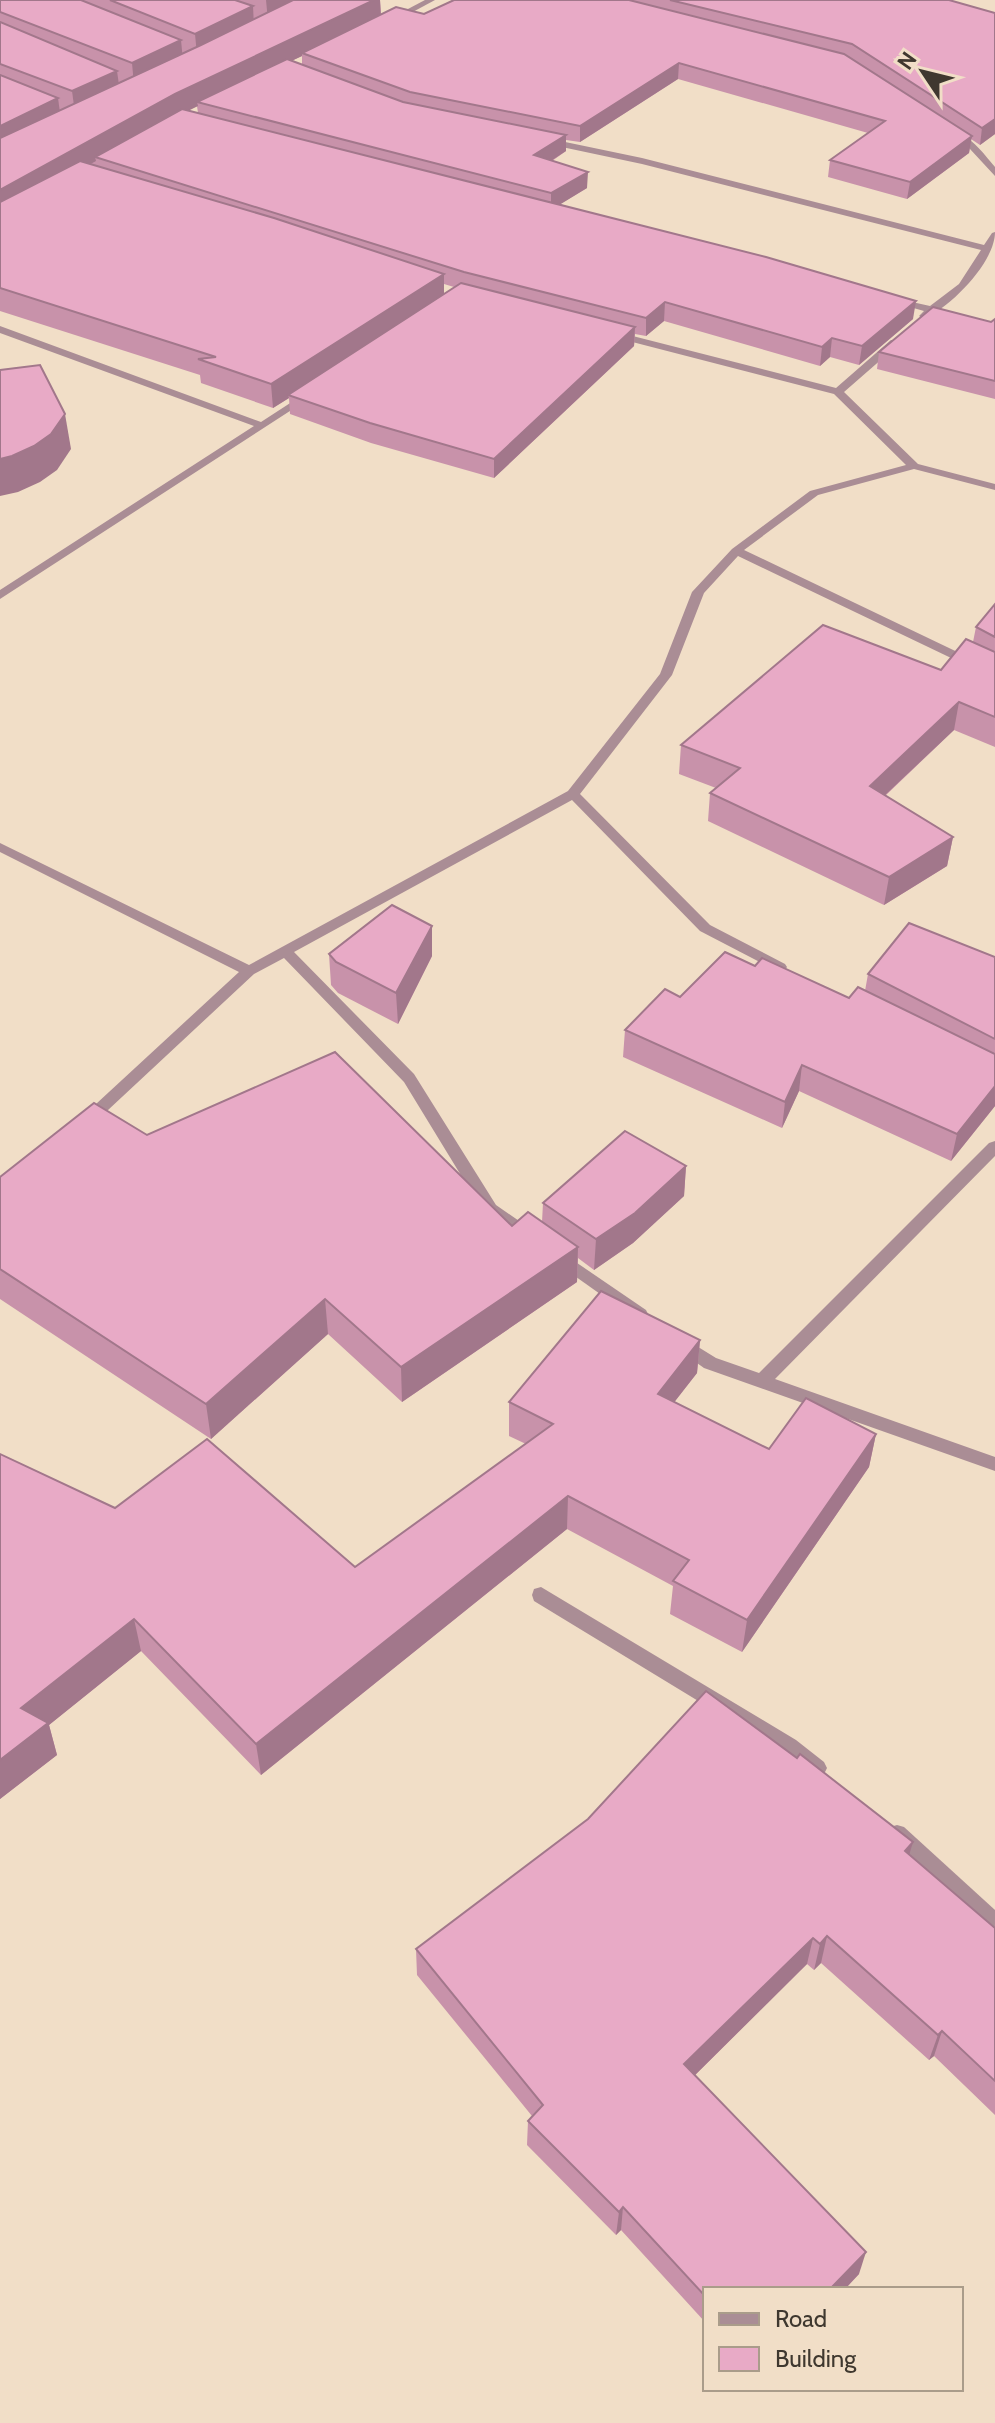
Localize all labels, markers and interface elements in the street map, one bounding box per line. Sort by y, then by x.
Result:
north arrow [883,32,963,112]
text: N [892,47,923,75]
legend [703,2287,963,2391]
text: Road [775,2304,827,2333]
text: Building [775,2344,857,2373]

